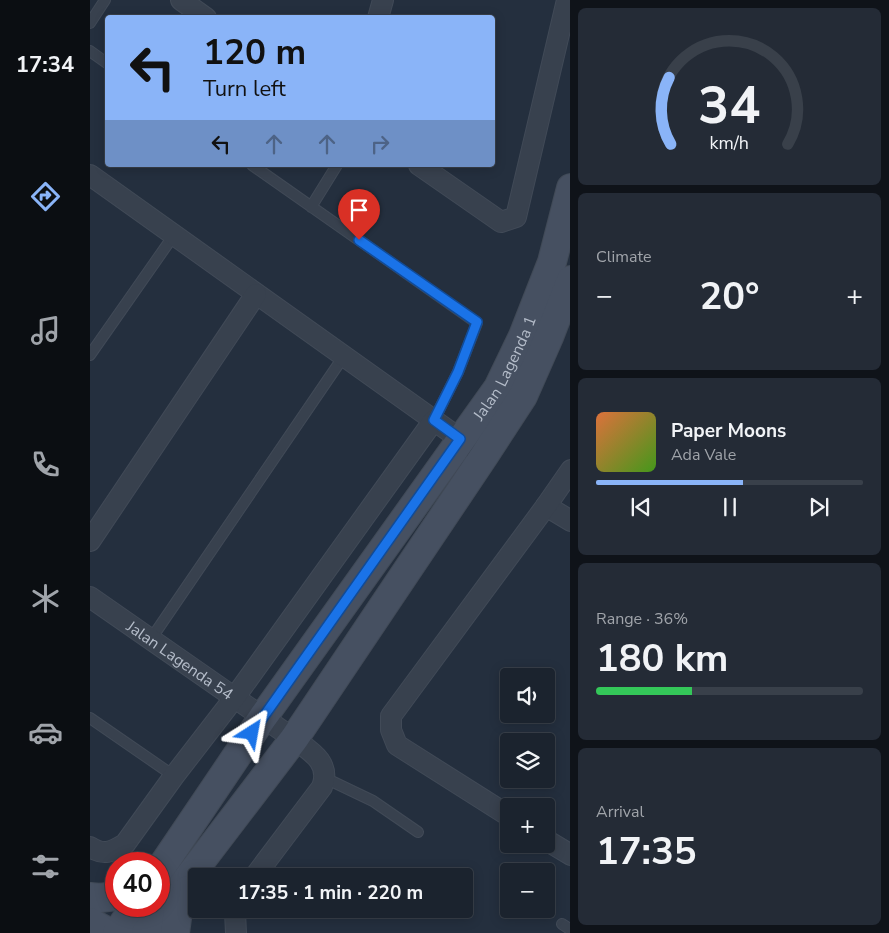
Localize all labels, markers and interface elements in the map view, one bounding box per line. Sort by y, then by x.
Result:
text: 120 m [203,29,306,76]
icon: left [120,35,185,100]
text: 17:34 [16,50,74,80]
text: 34 [698,70,761,141]
text: Turn left [203,74,286,104]
icon: left [207,130,235,158]
icon: ahead [260,130,288,158]
icon: ahead [313,130,341,158]
icon: right [366,130,394,158]
text: km/h [710,131,749,155]
icon: directions [28,179,63,214]
pin [338,189,380,240]
icon: arrive [345,196,373,224]
text: Climate [596,246,651,268]
text: 20° [699,271,760,322]
text: − [596,277,613,315]
text: + [846,277,863,315]
icon: music [28,313,63,348]
street label: Jalan Lagenda 1 [468,313,542,426]
text: Paper Moons [671,418,786,444]
text: Ada Vale [671,444,736,466]
icon: phone [28,447,63,482]
icon: previous [627,493,655,521]
icon: pause [716,493,744,521]
icon: next [805,493,833,521]
icon: climate [28,581,63,616]
text: Range · 36% [596,608,688,630]
street label: Jalan Lagenda 54 [121,615,238,706]
text: 180 km [596,633,728,684]
map controls [500,668,555,918]
button: sound [500,668,555,723]
position arrow [225,706,277,758]
icon: car [28,715,63,750]
button: layers [500,733,555,788]
button: + [500,798,555,853]
text: Arrival [596,801,644,823]
text: 17:35 [596,826,697,877]
icon: filters [28,849,63,884]
speed limit sign: 40 [105,852,170,917]
button: − [500,863,555,918]
text: 17:35 · 1 min · 220 m [238,880,423,906]

